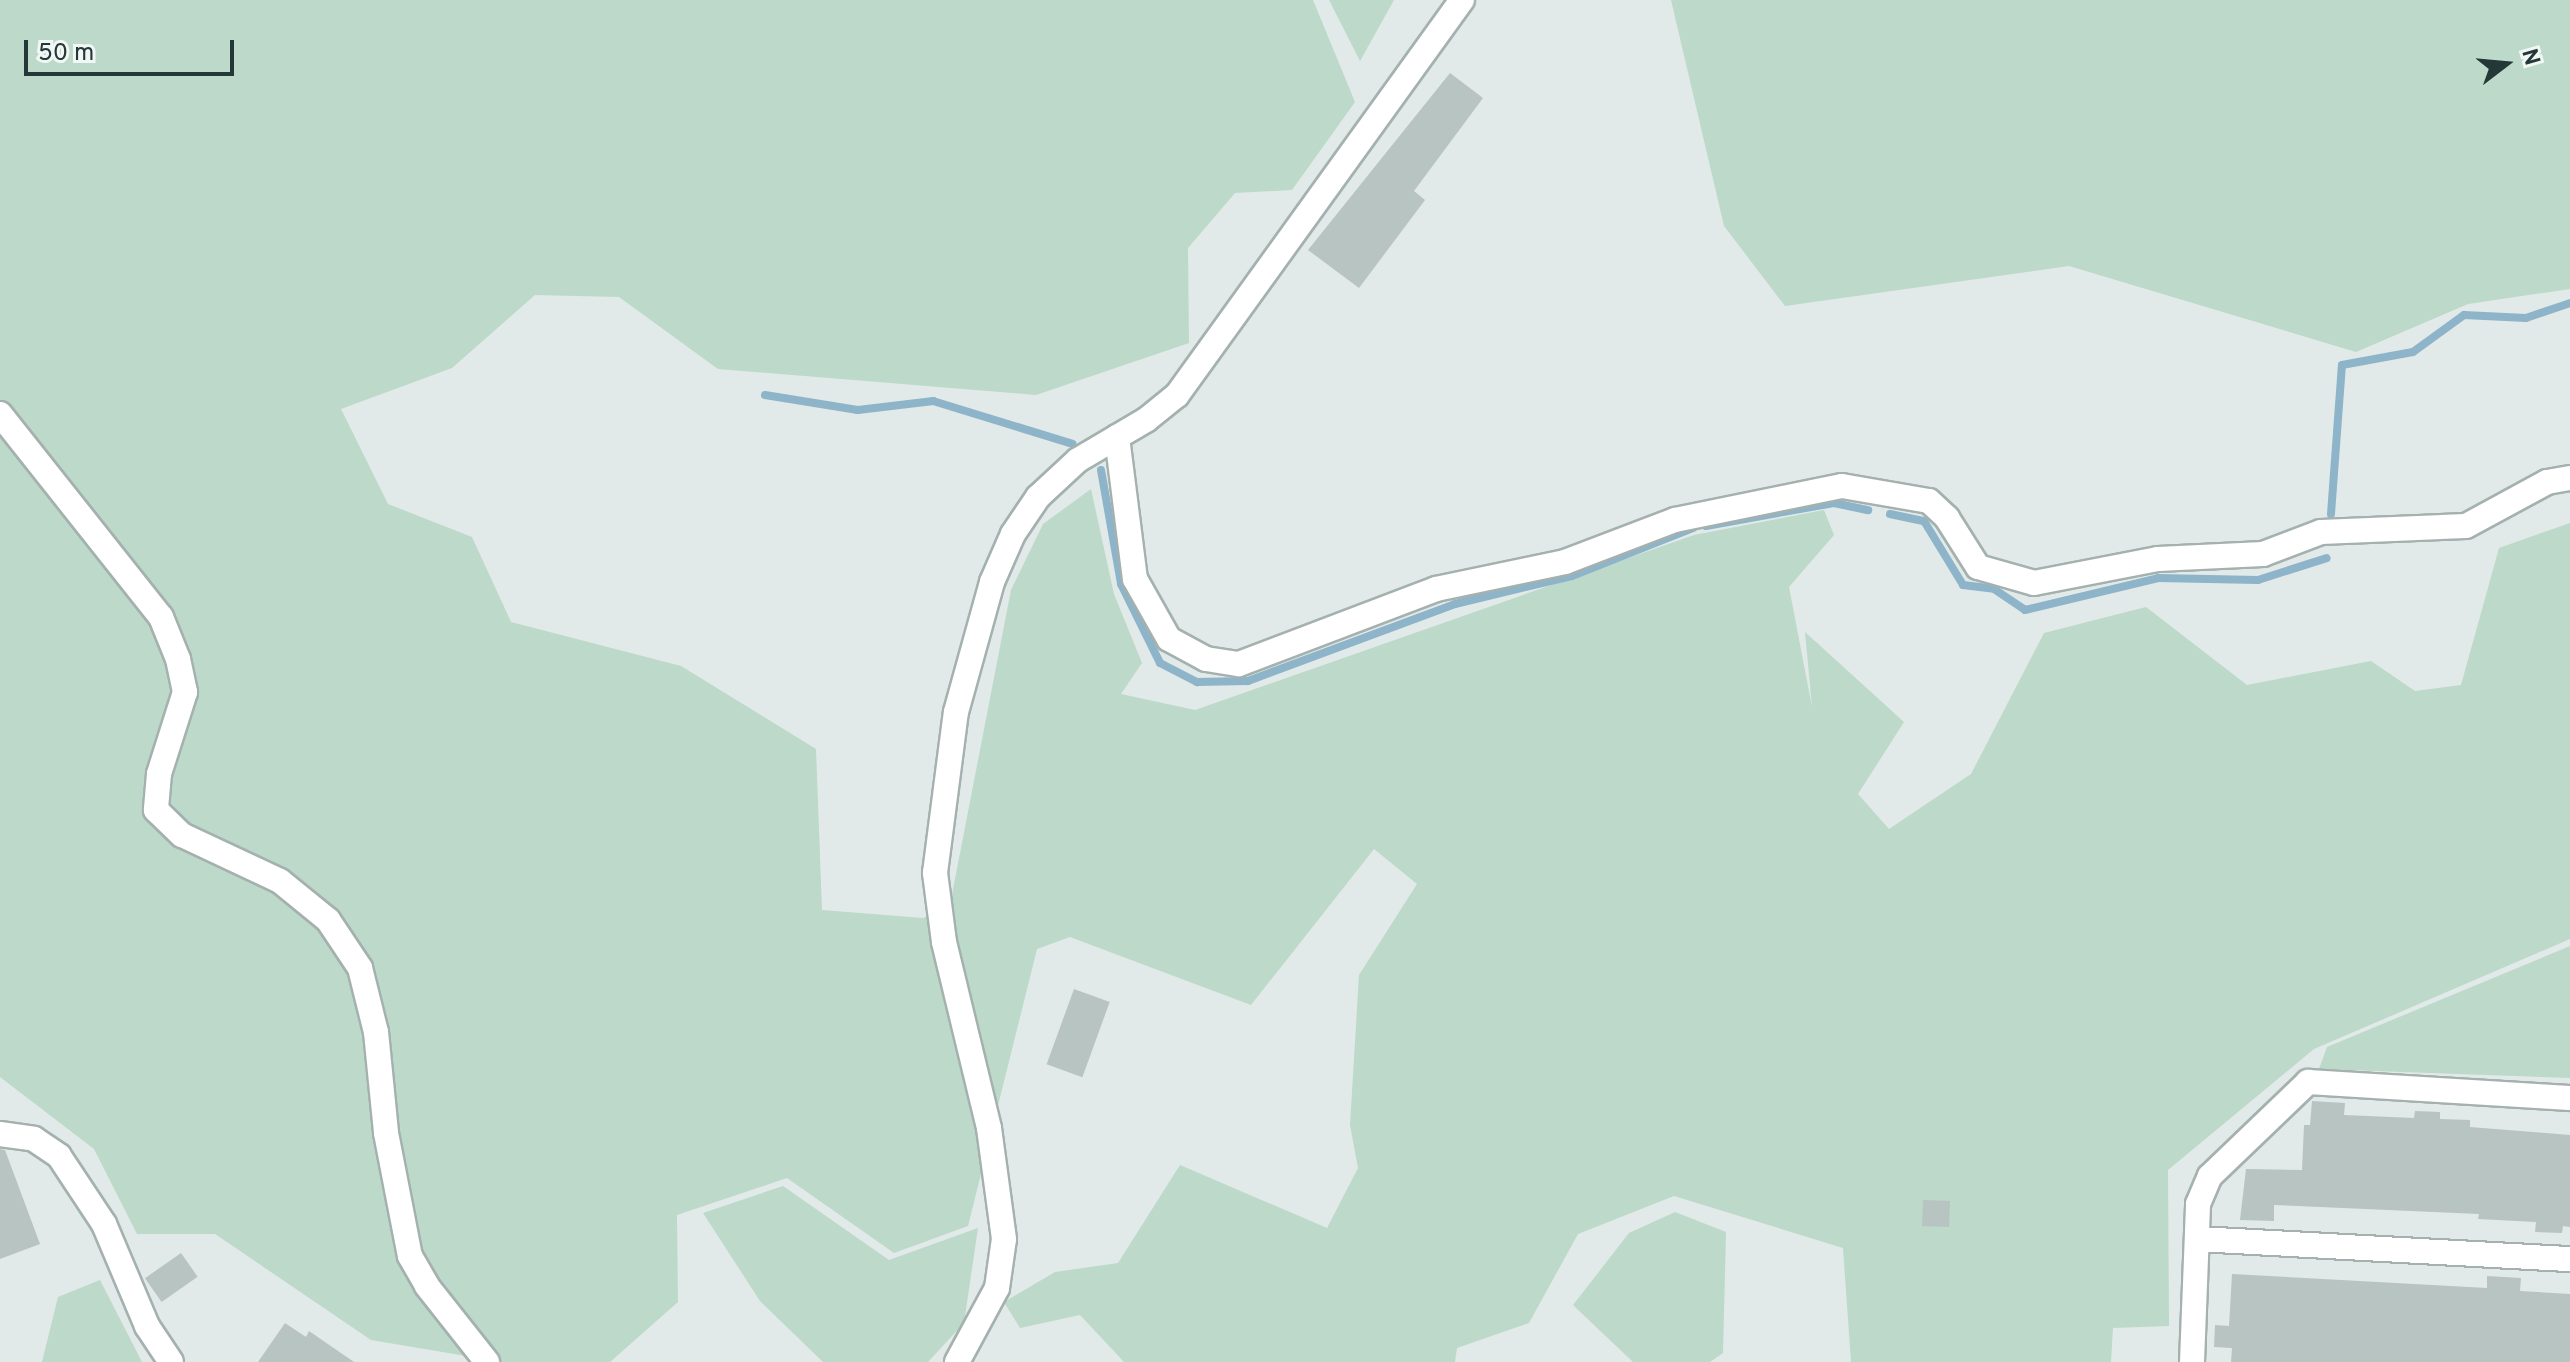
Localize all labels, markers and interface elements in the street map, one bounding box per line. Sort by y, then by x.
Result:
scale bar [28,24,238,74]
north arrow [2466,24,2546,104]
text: 50 m [38,39,94,69]
text: N [2514,46,2545,69]

